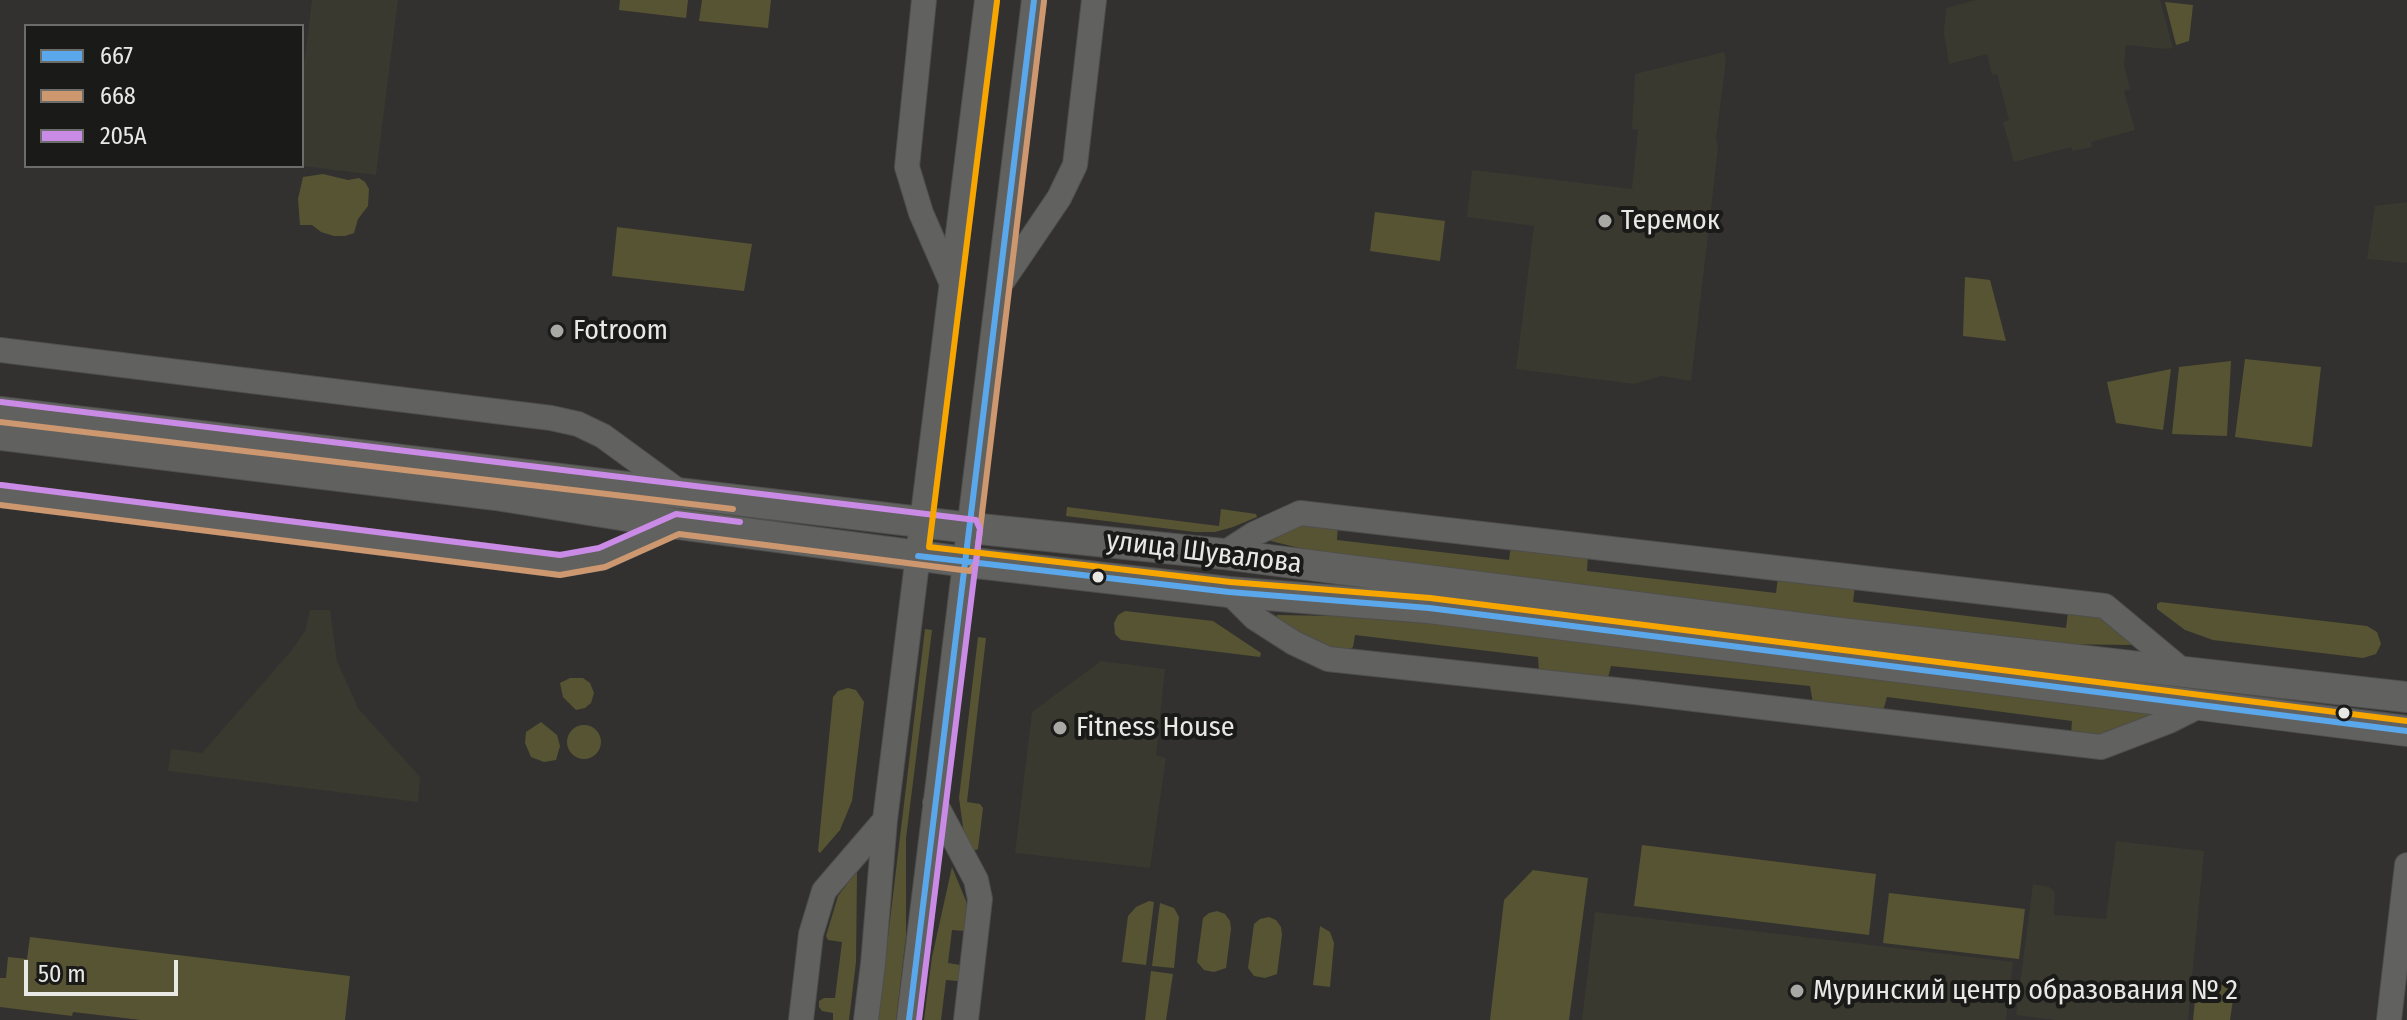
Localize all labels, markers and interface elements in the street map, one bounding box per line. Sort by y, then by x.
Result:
legend [24,24,304,168]
text: 667 [100,42,133,70]
text: 668 [100,82,136,110]
text: 205А [100,122,147,150]
place label: Теремок [1621,204,1720,238]
marker: Теремок [1596,212,1614,230]
place label: Fotroom [573,314,668,348]
marker: Fotroom [548,322,566,340]
street label: улица Шувалова [1104,524,1304,582]
unlabelled marker [1090,569,1106,585]
unlabelled marker [2336,705,2352,721]
place label: Fitness House [1076,711,1235,745]
marker: Fitness House [1051,719,1069,737]
scale bar [28,944,182,994]
text: 50 m [38,960,86,988]
place label: Муринский центр образования № 2 [1813,974,2238,1008]
marker: Муринский центр образования № 2 [1788,982,1806,1000]

